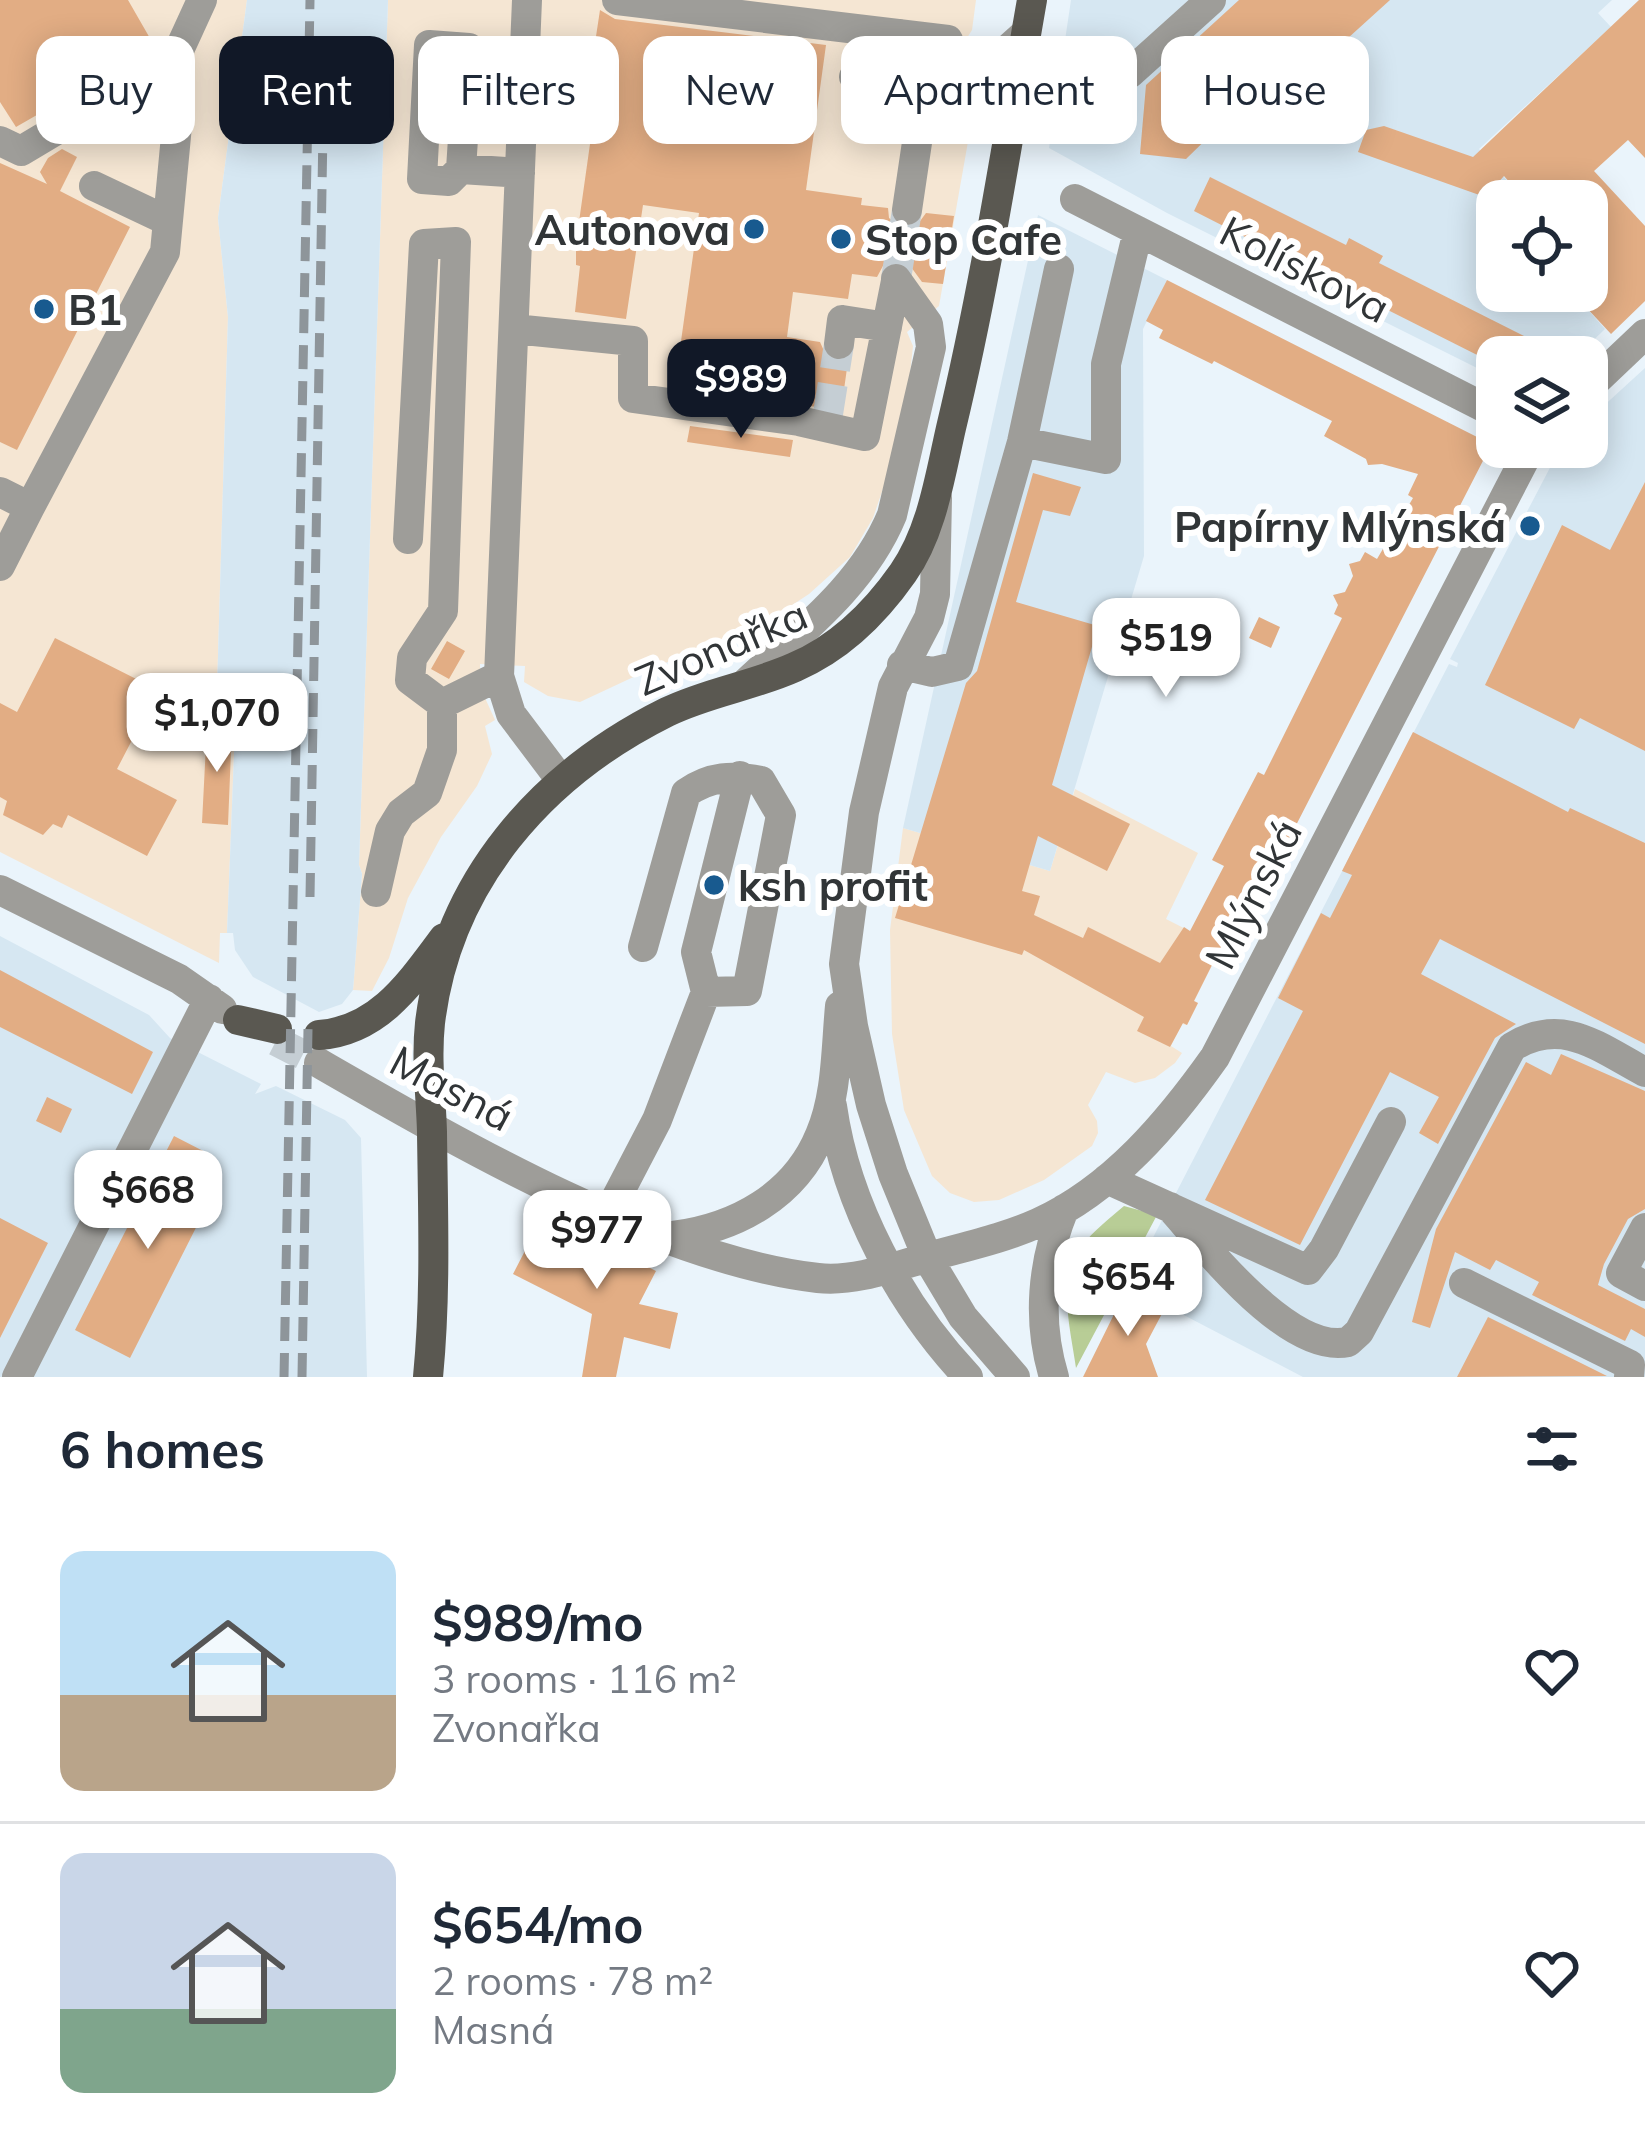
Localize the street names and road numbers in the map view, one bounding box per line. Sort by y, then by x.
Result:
street label: Kolískova [1212,204,1398,334]
street label: Zvonařka [627,587,815,707]
street label: Mlýnská [1193,810,1313,978]
street label: Masná [381,1034,523,1142]

